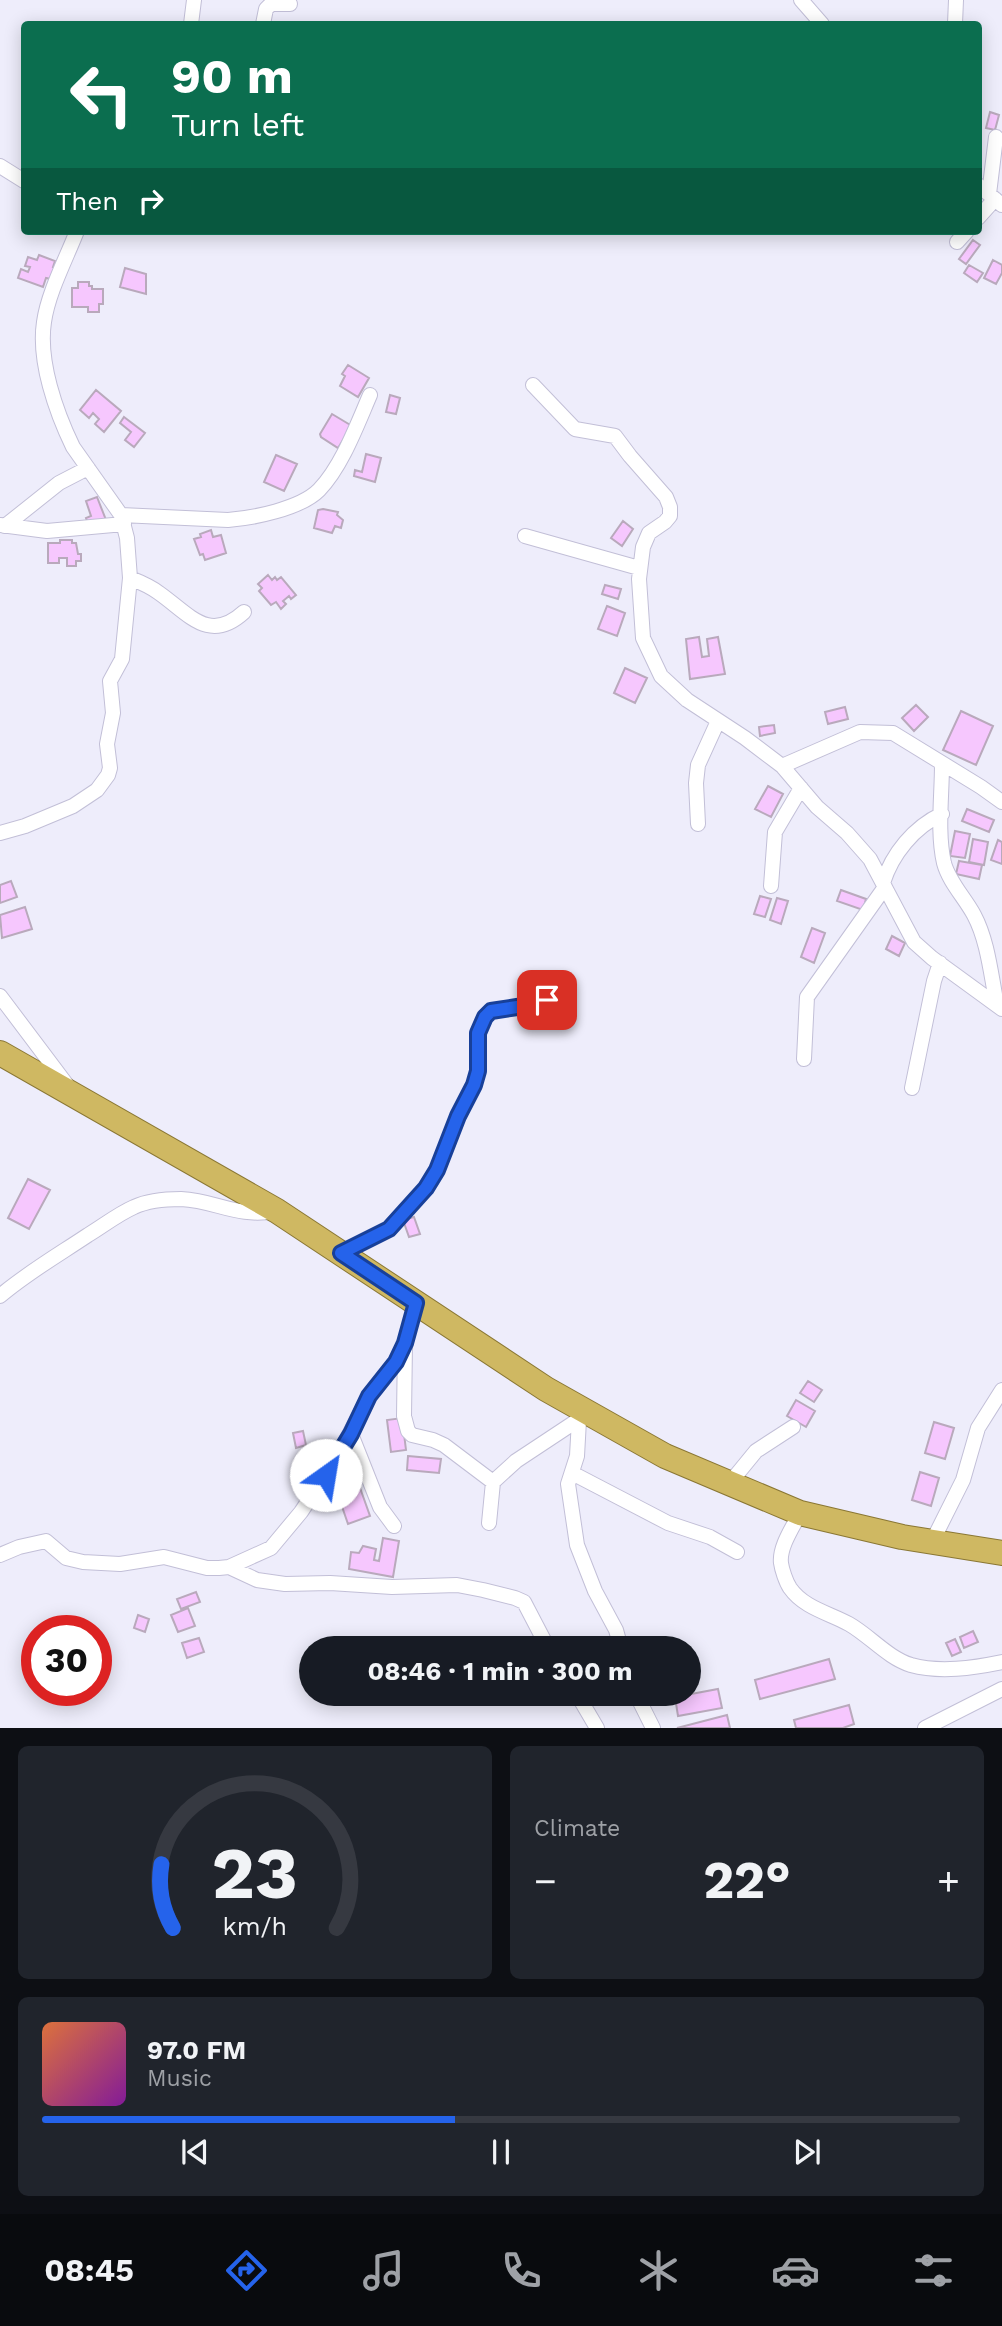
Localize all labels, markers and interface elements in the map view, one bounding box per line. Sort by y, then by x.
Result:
text: 90 m [171,47,293,105]
icon: left [56,49,147,140]
text: Turn left [171,106,304,144]
icon: right [132,182,170,220]
text: Then [56,186,118,216]
pin [517,970,577,1030]
icon: arrive [528,981,566,1019]
position arrow [289,1438,363,1512]
speed limit sign: 30 [21,1615,112,1706]
text: 08:46 · 1 min · 300 m [367,1656,633,1686]
text: Climate [534,1815,620,1842]
text: 23 [212,1831,298,1917]
text: 22° [703,1850,791,1911]
text: − [534,1859,557,1903]
text: + [937,1859,960,1903]
text: km/h [223,1912,287,1941]
text: 97.0 FM [147,2035,246,2065]
text: Music [147,2065,212,2092]
icon: previous [176,2133,214,2171]
icon: pause [482,2133,520,2171]
icon: next [788,2133,826,2171]
icon: directions [222,2246,271,2295]
icon: music [359,2246,408,2295]
icon: phone [497,2246,546,2295]
icon: climate [634,2246,683,2295]
icon: car [771,2246,820,2295]
icon: filters [909,2246,958,2295]
text: 08:45 [44,2251,134,2289]

